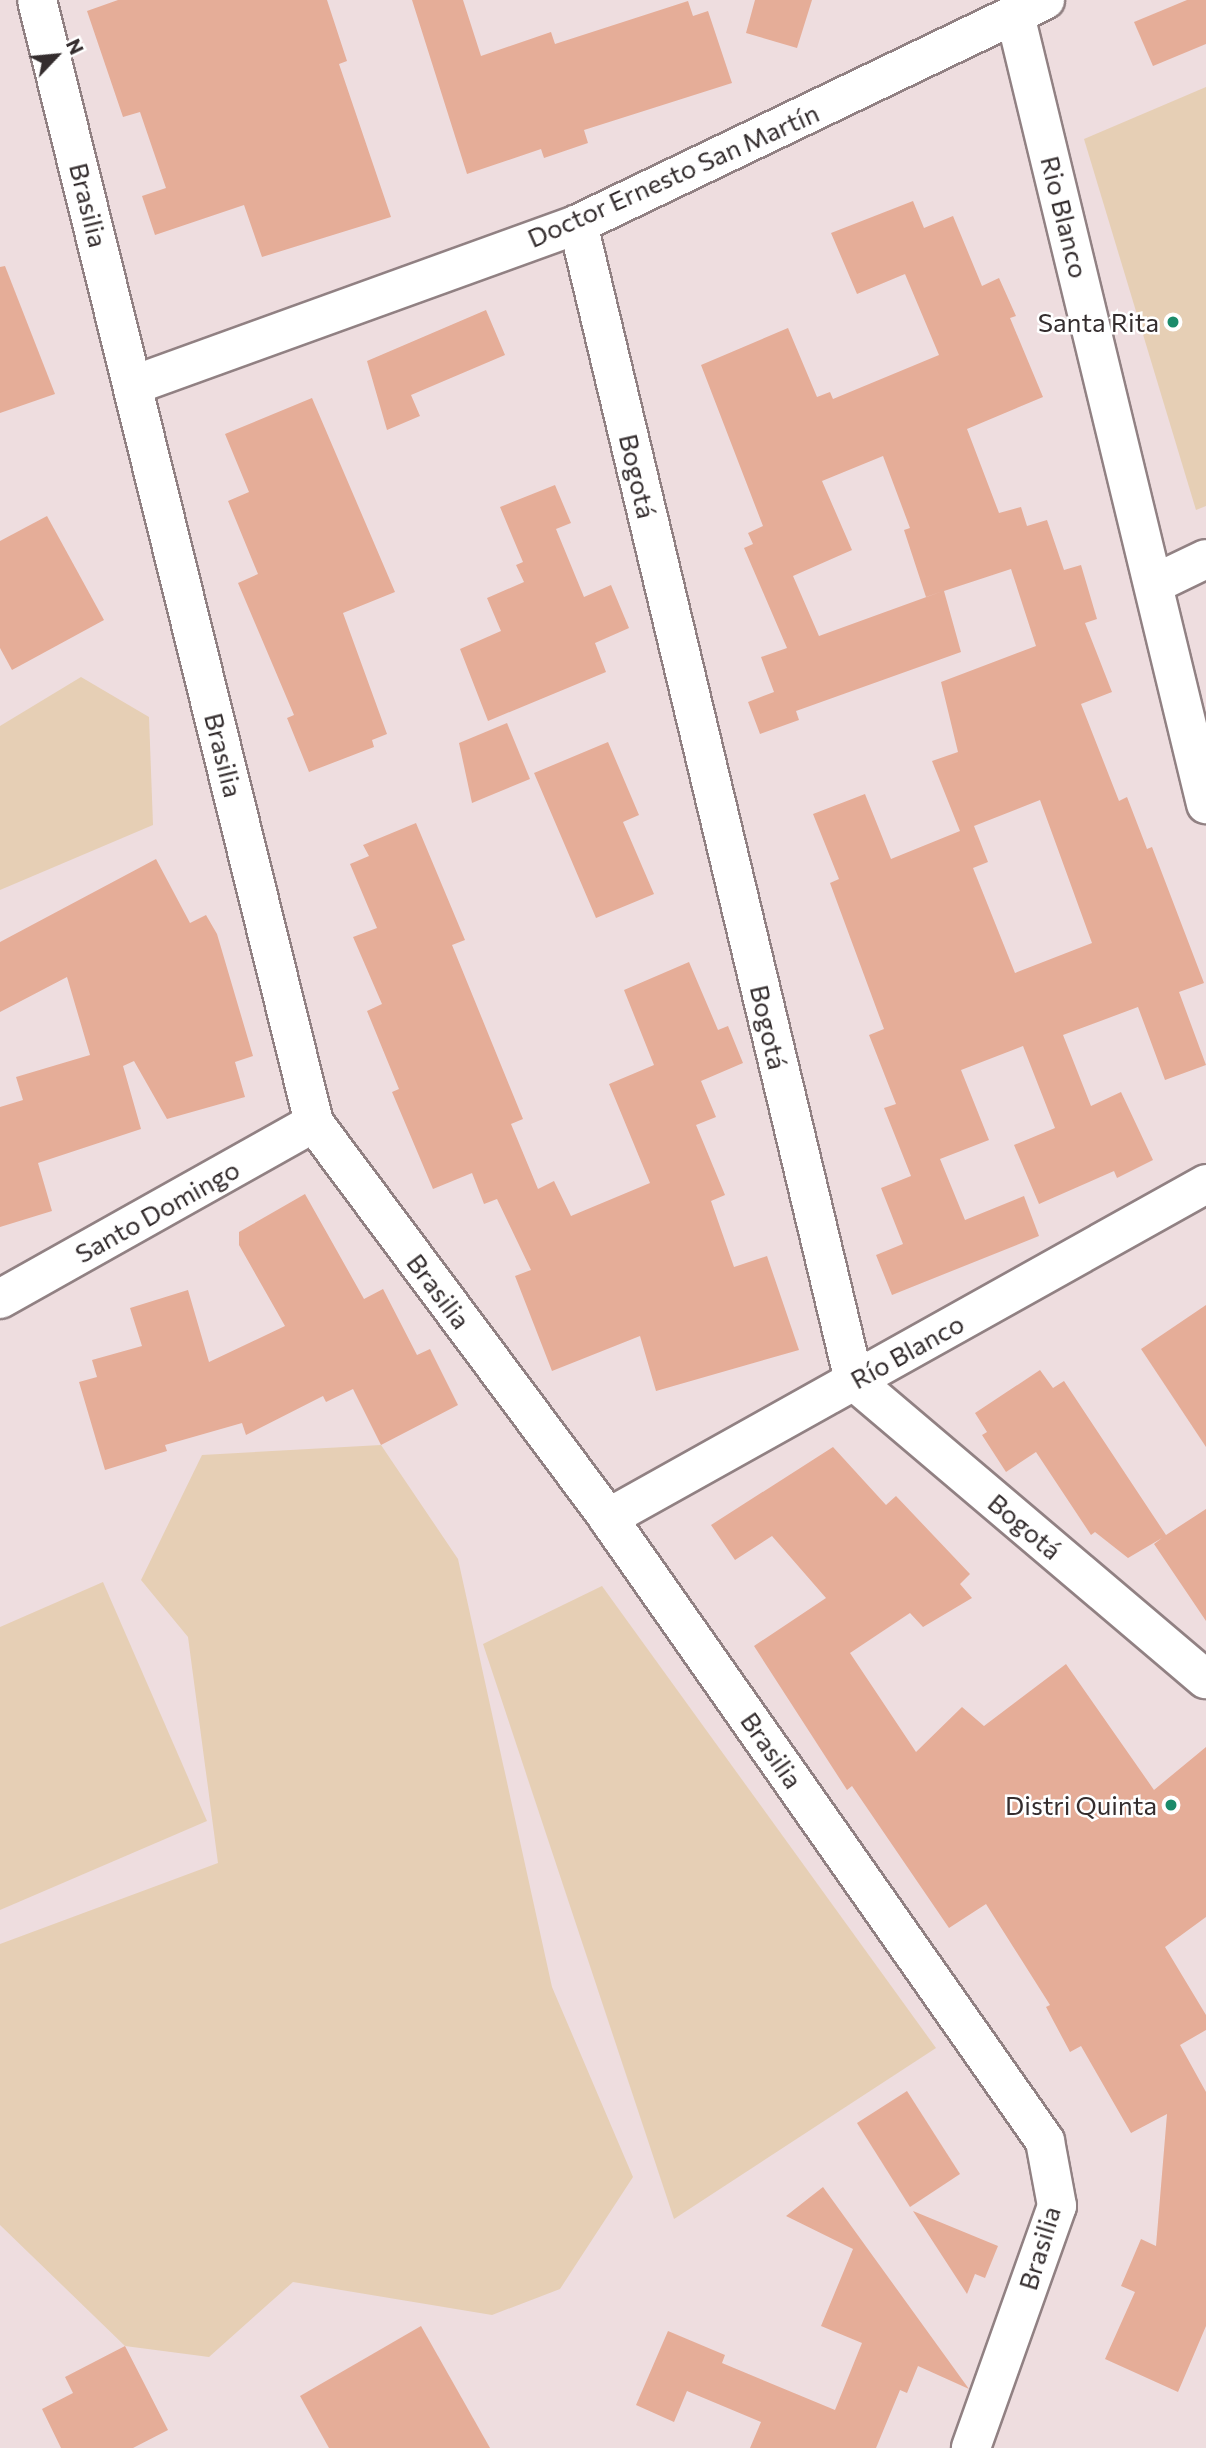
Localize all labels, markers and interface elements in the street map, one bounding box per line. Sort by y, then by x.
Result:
north arrow [21,21,91,91]
text: N [62,35,89,58]
street label: Doctor Ernesto San Martín [522,97,824,253]
street label: Rio Blanco [1035,153,1095,281]
street label: Brasilia [63,160,115,250]
place label: Santa Rita [1038,306,1159,338]
marker: Santa Rita [1165,314,1181,330]
street label: Bogotá [613,431,663,521]
street label: Brasilia [198,710,250,800]
street label: Bogotá [744,982,794,1072]
street label: Santo Domingo [69,1153,245,1269]
street label: Brasilia [401,1247,477,1335]
street label: Río Blanco [845,1307,969,1395]
street label: Bogotá [982,1487,1068,1565]
street label: Brasilia [735,1706,809,1794]
place label: Distri Quinta [1005,1789,1157,1821]
marker: Distri Quinta [1163,1797,1179,1813]
street label: Brasilia [1012,2202,1066,2294]

